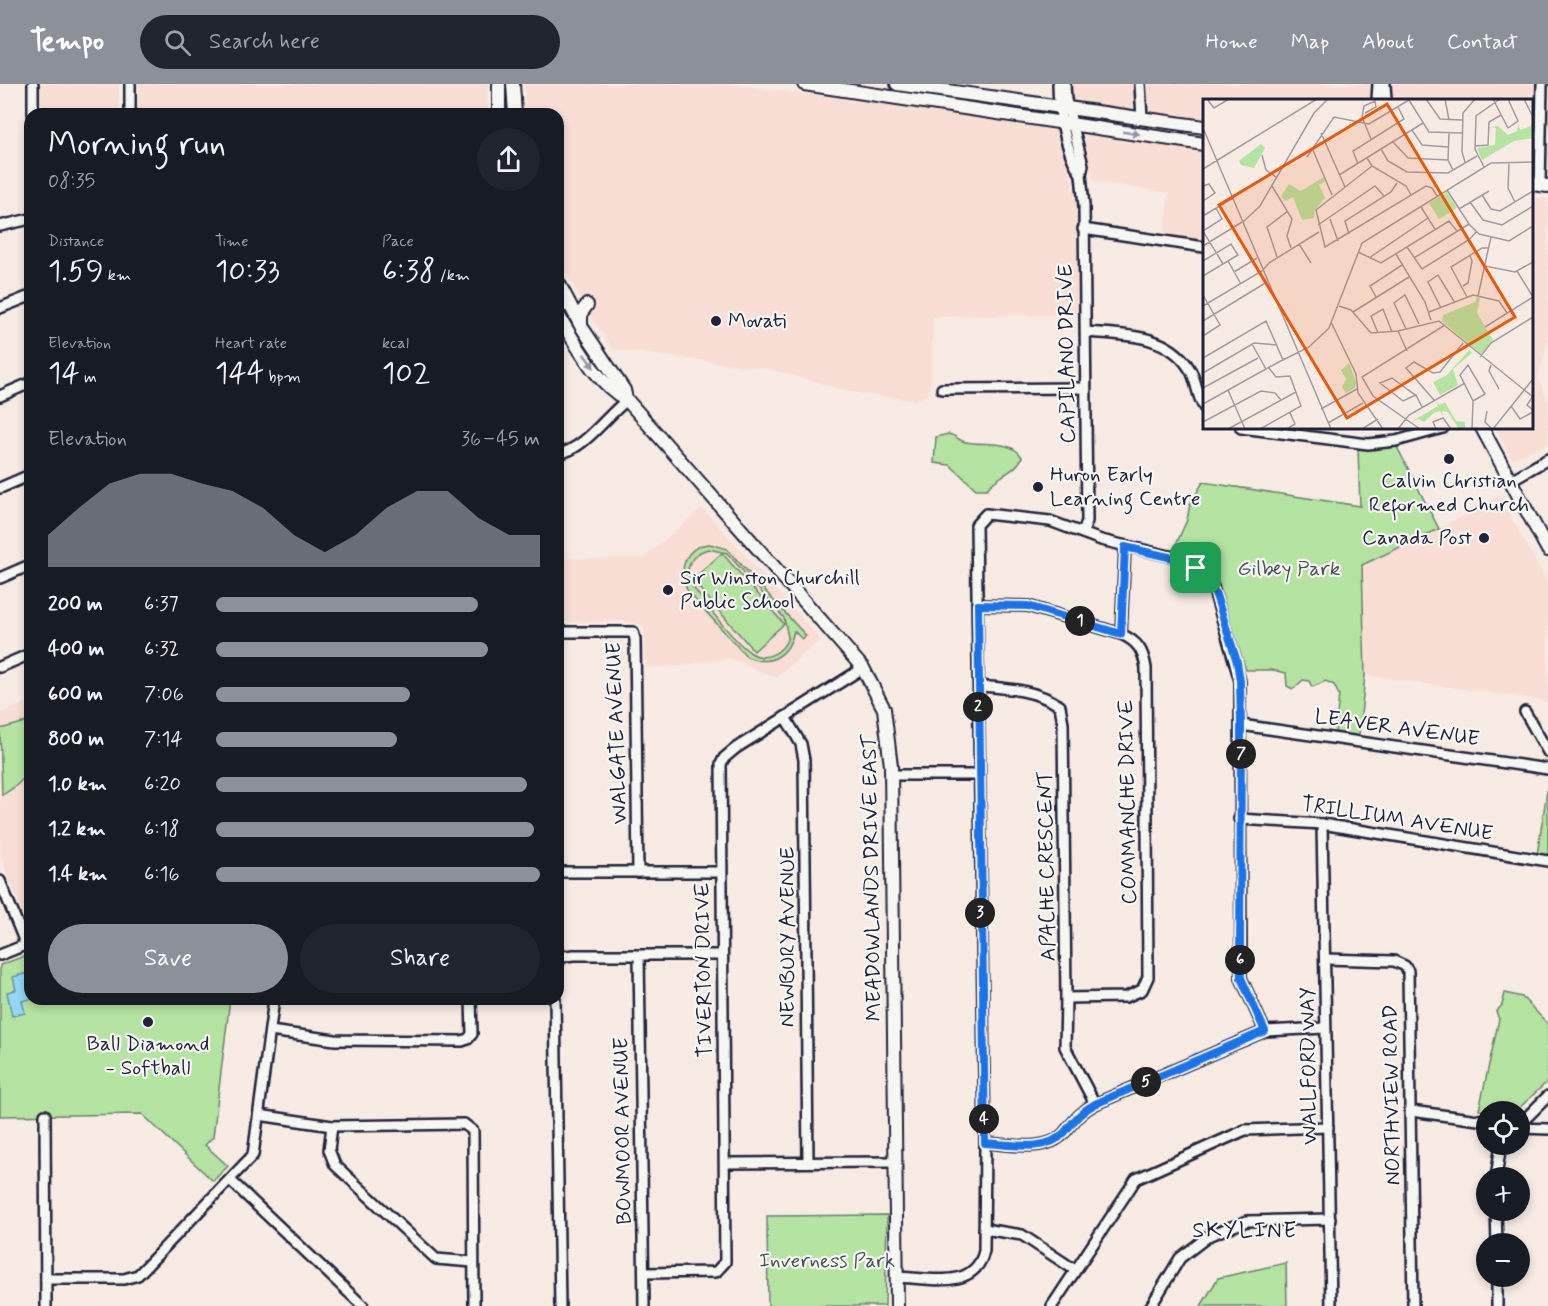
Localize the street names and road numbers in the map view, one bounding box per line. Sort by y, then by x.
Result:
street label: CAPILANO DRIVE [1051,264,1083,444]
street label: WALGATE AVENUE [600,641,634,825]
street label: COMMANCHE DRIVE [1112,699,1144,905]
street label: LEAVER AVENUE [1313,703,1481,753]
street label: MEADOWLANDS DRIVE EAST [855,734,889,1022]
street label: APACHE CRESCENT [1031,770,1063,962]
street label: TRILLIUM AVENUE [1299,790,1495,848]
street label: NEWBURY AVENUE [774,847,802,1027]
street label: TIVERTON DRIVE [688,882,720,1058]
street label: WALLFORD WAY [1294,987,1324,1145]
street label: NORTHVIEW ROAD [1376,1004,1408,1186]
street label: BOWMOOR AVENUE [607,1037,639,1225]

